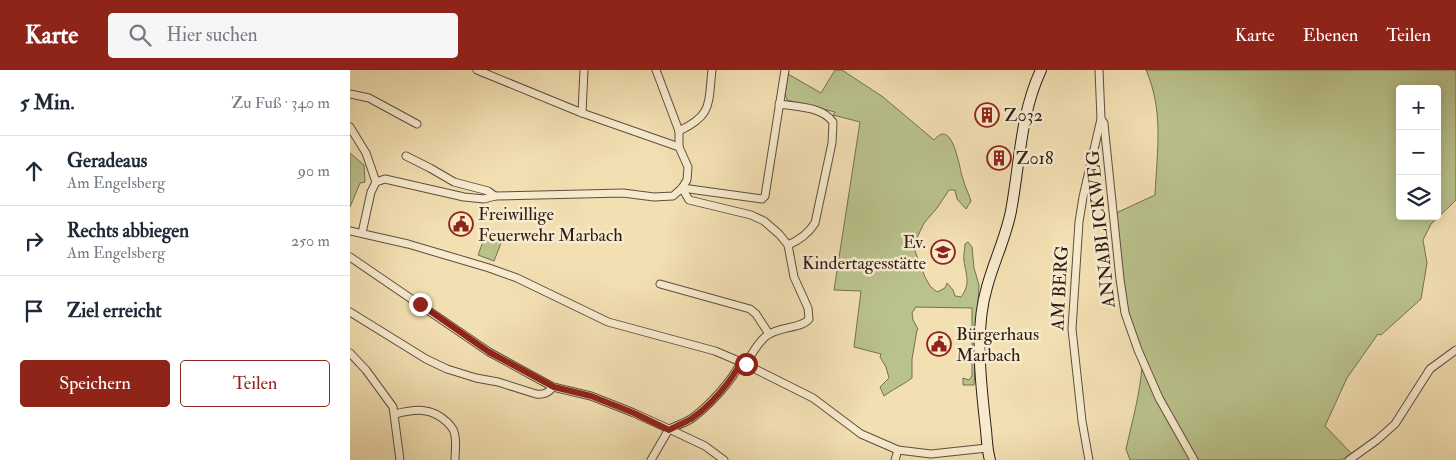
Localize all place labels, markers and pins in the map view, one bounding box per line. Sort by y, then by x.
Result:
building icon: Z032 [974,102,1000,128]
place label: Z032 [1004,104,1043,127]
building icon: Z018 [986,145,1012,171]
place label: Z018 [1016,147,1054,170]
place label: Freiwillige Feuerwehr Marbach [478,203,623,247]
public building icon: Freiwillige Feuerwehr Marbach [448,211,474,237]
place label: Ev. Kindertagesstätte [802,231,926,275]
school or university icon: Ev. Kindertagesstätte [930,239,956,265]
place label: Bürgerhaus Marbach [956,323,1039,367]
public building icon: Bürgerhaus Marbach [926,331,952,357]

